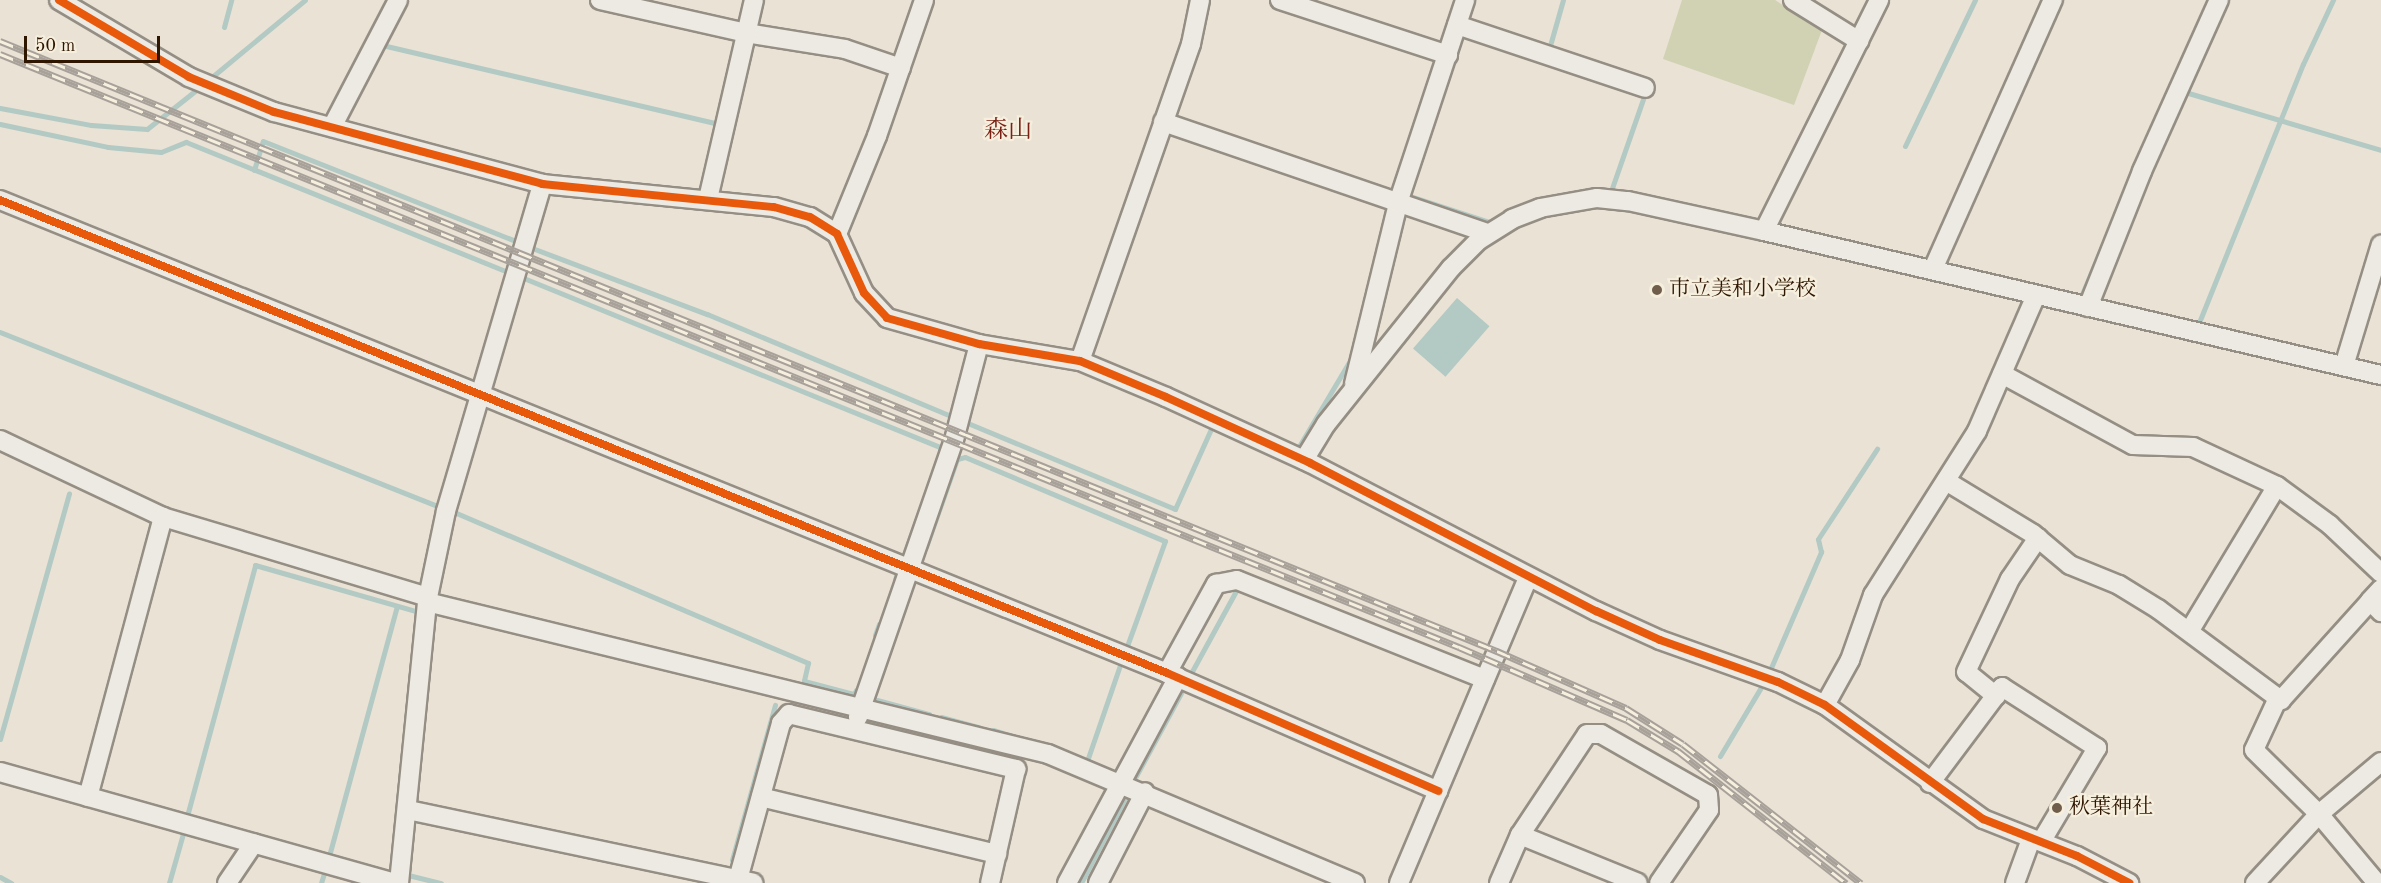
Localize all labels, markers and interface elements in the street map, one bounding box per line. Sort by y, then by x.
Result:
scale bar [27,24,164,62]
text: 50 m [35,37,75,55]
district label: 森山 [984,118,1032,146]
place label: 市立美和小学校 [1669,277,1816,303]
marker: 市立美和小学校 [1650,283,1664,297]
place label: 秋葉神社 [2069,795,2153,821]
marker: 秋葉神社 [2050,801,2064,815]

